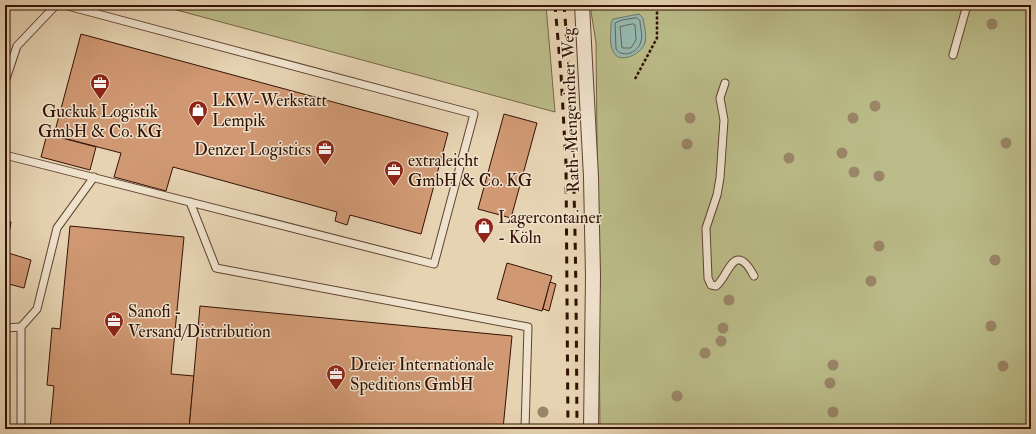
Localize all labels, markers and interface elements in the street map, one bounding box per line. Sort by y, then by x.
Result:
street label: Rath-Mengenicher Weg [557,26,584,193]
office icon: Guckuk Logistik GmbH & Co. KG [89,72,111,100]
place label: LKW-Werkstatt Lempik [212,90,327,132]
shop icon: LKW-Werkstatt Lempik [187,99,209,127]
place label: Guckuk Logistik GmbH & Co. KG [38,101,162,142]
office icon: Denzer Logistics [314,138,336,166]
place label: Denzer Logistics [194,139,311,160]
place label: extraleicht GmbH & Co. KG [408,150,532,191]
office icon: extraleicht GmbH & Co. KG [383,159,405,187]
place label: Lagercontainer - Köln [498,207,603,248]
shop icon: Lagercontainer - Köln [473,216,495,244]
place label: Sanofi - Versand/Distribution [128,301,271,342]
office icon: Sanofi - Versand/Distribution [103,310,125,338]
place label: Dreier Internationale Speditions GmbH [350,354,494,396]
office icon: Dreier Internationale Speditions GmbH [325,363,347,391]

